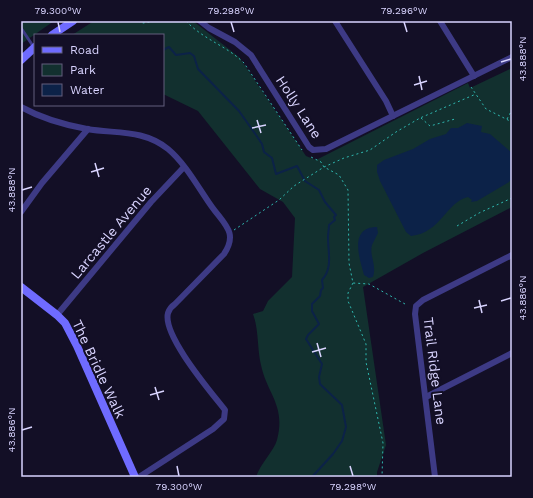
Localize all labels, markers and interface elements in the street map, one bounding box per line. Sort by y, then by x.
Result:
text: 79.300°W [35,5,82,16]
text: 79.298°W [208,5,255,16]
text: 79.296°W [381,5,428,16]
legend [34,34,164,106]
text: 43.888°N [517,36,528,82]
text: Road [70,43,99,57]
text: Park [70,63,96,77]
street label: Holly Lane [273,73,325,141]
text: Water [70,83,105,97]
text: 43.888°N [6,167,17,213]
street label: Larcastle Avenue [67,182,155,282]
text: 43.886°N [517,276,528,320]
street label: Trail Ridge Lane [420,316,450,426]
street label: The Bridle Walk [69,317,129,421]
text: 43.886°N [6,408,17,452]
text: 79.300°W [156,481,203,492]
text: 79.298°W [330,481,377,492]

